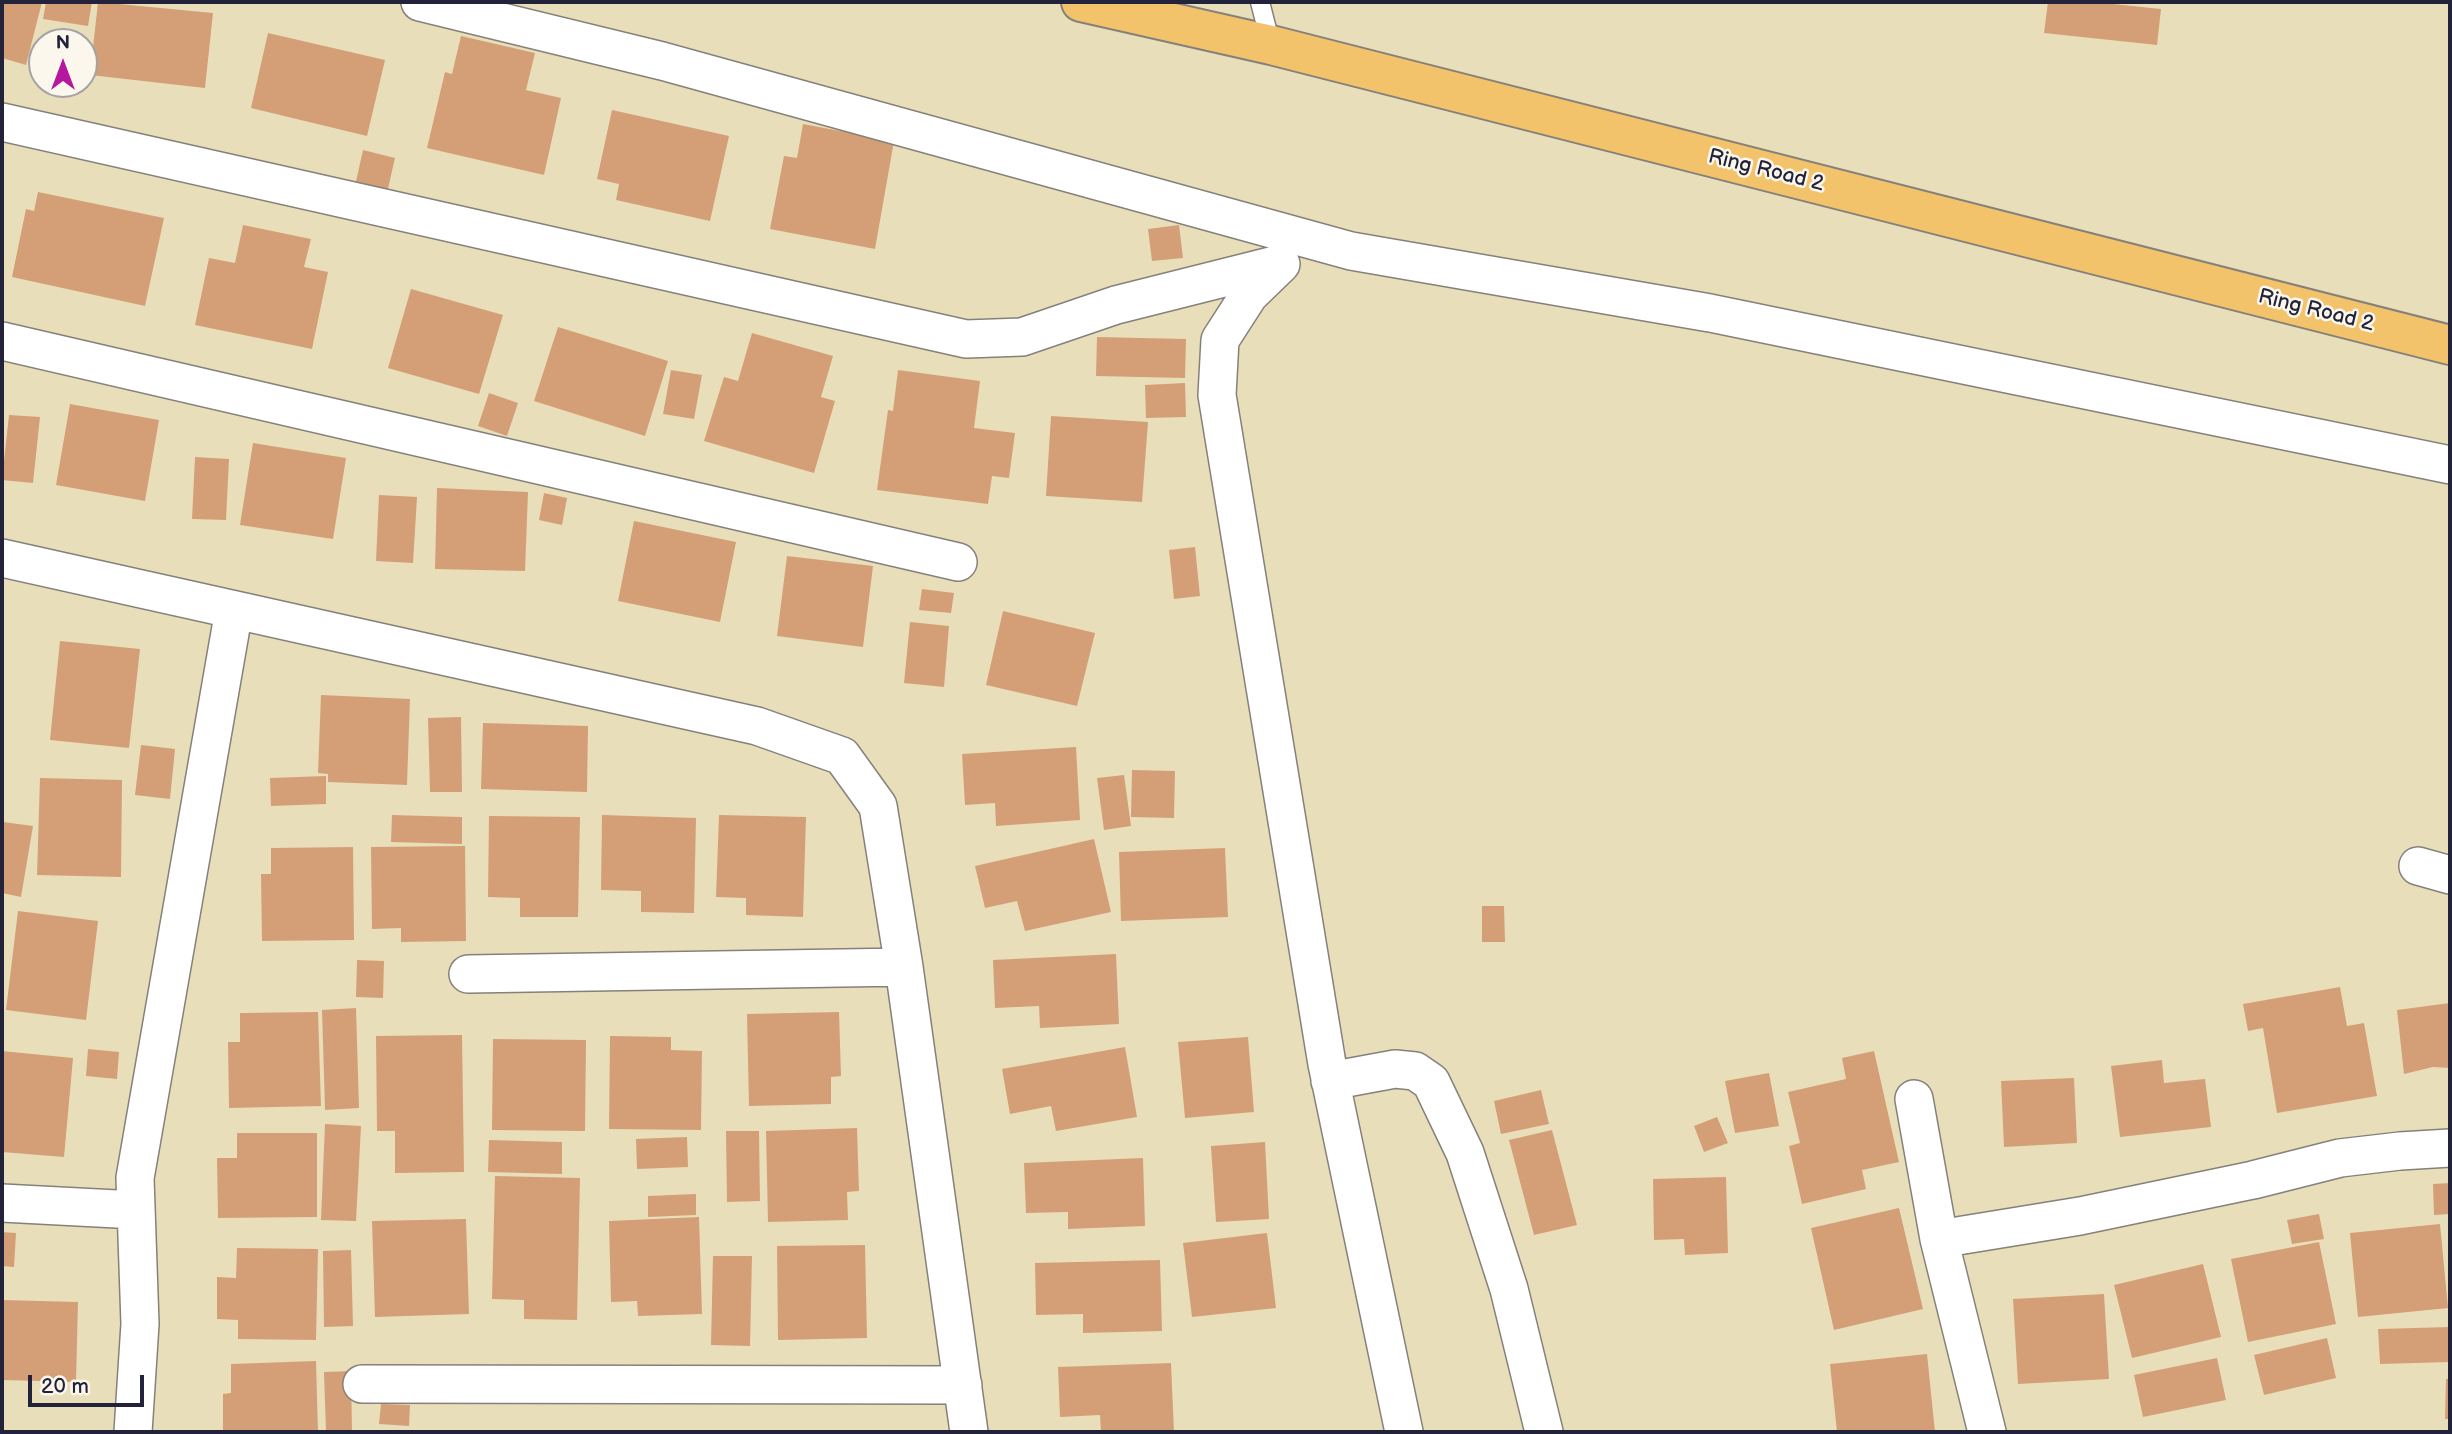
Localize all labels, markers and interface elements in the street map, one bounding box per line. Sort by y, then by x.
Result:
north arrow [28,28,98,98]
text: N [56,32,70,55]
street label: Ring Road 2 [1706,144,1826,198]
street label: Ring Road 2 [2256,284,2376,338]
scale bar [32,1360,147,1404]
text: 20 m [41,1374,89,1399]

